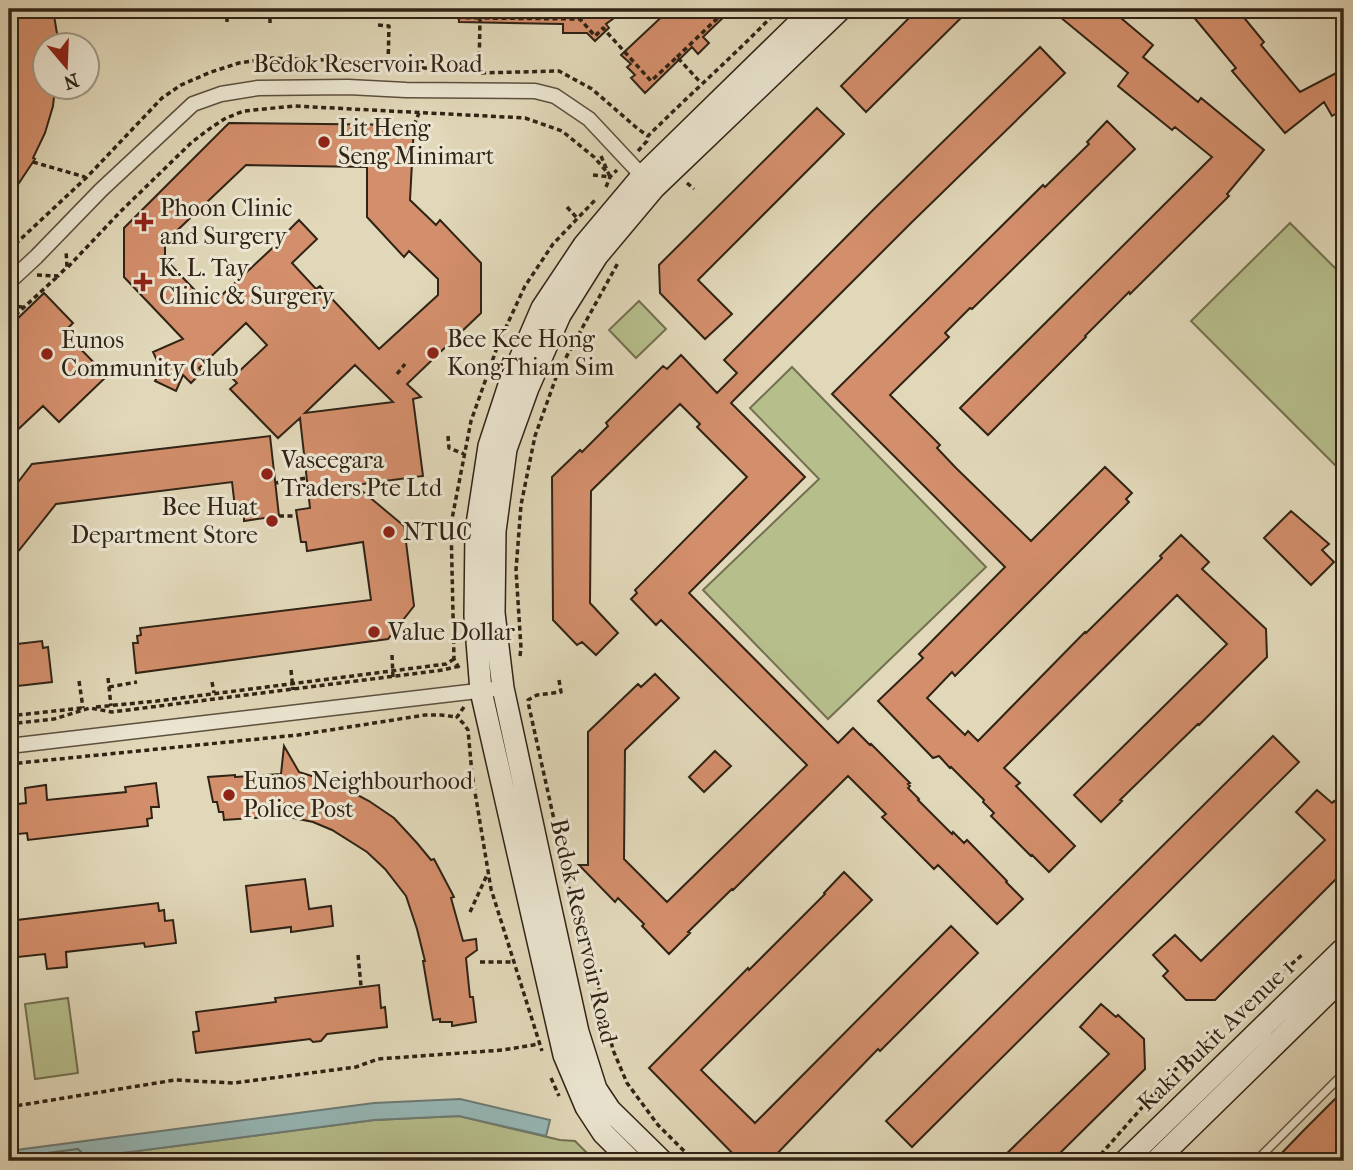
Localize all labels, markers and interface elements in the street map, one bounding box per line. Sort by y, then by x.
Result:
north arrow [32,32,102,102]
street label: Bedok Reservoir Road [253,50,484,78]
text: N [60,68,82,94]
place label: Lit Heng Seng Minimart [338,114,495,170]
marker: Lit Heng Seng Minimart [316,134,332,150]
place label: Phoon Clinic and Surgery [160,194,292,250]
marker: Phoon Clinic and Surgery [134,212,154,232]
place label: K. L. Tay Clinic & Surgery [159,254,335,310]
marker: K. L. Tay Clinic & Surgery [133,272,153,292]
place label: Bee Kee Hong KongThiam Sim [447,325,614,381]
place label: Eunos Community Club [61,326,239,382]
marker: Bee Kee Hong KongThiam Sim [425,345,441,361]
marker: Eunos Community Club [39,346,55,362]
place label: Vaseegara Traders Pte Ltd [280,446,443,502]
marker: Vaseegara Traders Pte Ltd [259,466,275,482]
place label: Bee Huat Department Store [71,493,258,549]
marker: Bee Huat Department Store [264,513,280,529]
place label: NTUC [403,518,472,546]
marker: NTUC [381,524,397,540]
place label: Value Dollar [387,618,516,646]
marker: Value Dollar [366,624,382,640]
place label: Eunos Neighbourhood Police Post [243,767,474,823]
marker: Eunos Neighbourhood Police Post [221,787,237,803]
street label: Bedok Reservoir Road [545,816,624,1047]
street label: Kaki Bukit Avenue 1 [1132,953,1300,1117]

